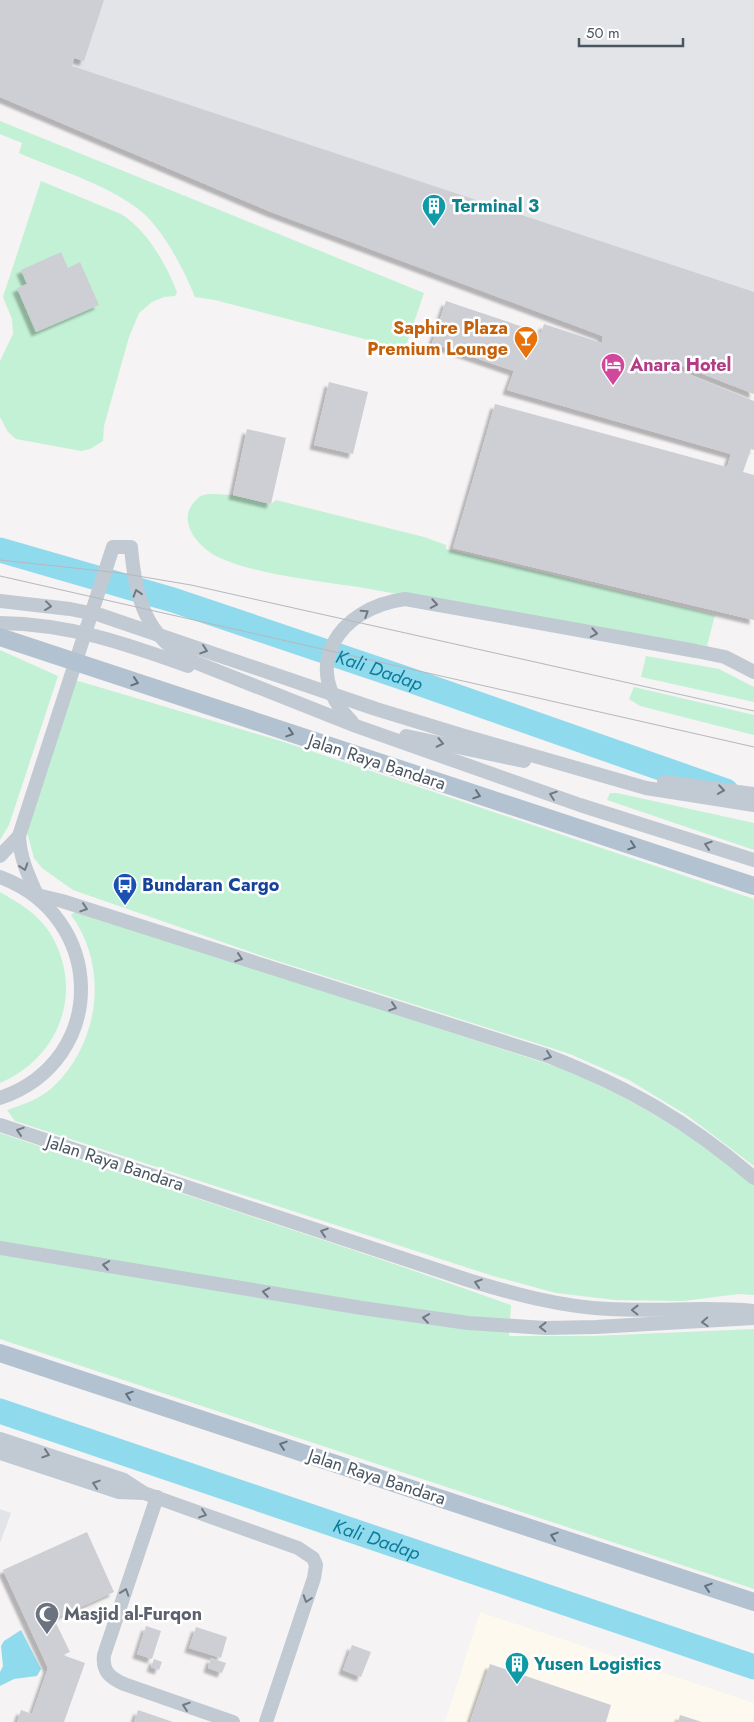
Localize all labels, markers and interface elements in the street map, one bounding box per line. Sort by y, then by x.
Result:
scale bar [579,15,683,47]
text: 50 m [586,22,620,44]
building icon: Terminal 3 [421,193,447,227]
place label: Terminal 3 [452,193,539,219]
place label: Saphire Plaza Premium Lounge [367,315,508,362]
bar icon: Saphire Plaza Premium Lounge [513,325,539,359]
hotel icon: Anara Hotel [600,352,626,386]
place label: Anara Hotel [629,352,731,378]
one-way arrow [133,589,143,598]
one-way arrow [429,598,438,608]
one-way arrow [45,600,53,611]
one-way arrow [360,609,369,619]
one-way arrow [589,627,598,637]
water label: Kali Dadap [332,642,427,697]
one-way arrow [200,644,208,654]
one-way arrow [131,676,139,686]
one-way arrow [285,727,293,737]
street label: Jalan Raya Bandara [303,727,449,796]
one-way arrow [436,737,445,748]
one-way arrow [717,784,725,794]
one-way arrow [473,789,481,799]
one-way arrow [549,791,558,801]
one-way arrow [627,840,635,850]
one-way arrow [704,841,712,851]
one-way arrow [19,862,29,870]
bus stop icon: Bundaran Cargo [112,872,138,906]
place label: Bundaran Cargo [142,872,280,898]
one-way arrow [79,903,88,913]
one-way arrow [234,953,242,963]
one-way arrow [389,1002,397,1012]
one-way arrow [544,1051,552,1061]
one-way arrow [16,1127,25,1137]
street label: Jalan Raya Bandara [41,1128,187,1197]
one-way arrow [320,1228,329,1238]
one-way arrow [101,1261,110,1271]
one-way arrow [474,1279,483,1289]
one-way arrow [261,1287,270,1297]
one-way arrow [631,1305,639,1315]
one-way arrow [422,1313,430,1324]
one-way arrow [701,1316,709,1327]
one-way arrow [539,1322,546,1332]
one-way arrow [125,1390,134,1400]
one-way arrow [280,1441,288,1451]
street label: Jalan Raya Bandara [303,1442,449,1511]
one-way arrow [42,1448,50,1458]
one-way arrow [93,1480,101,1490]
one-way arrow [198,1508,207,1518]
water label: Kali Dadap [330,1512,424,1566]
one-way arrow [550,1531,558,1541]
one-way arrow [704,1583,712,1593]
one-way arrow [119,1588,129,1596]
one-way arrow [303,1595,313,1603]
mosque icon: Masjid al-Furqon [34,1601,60,1635]
place label: Masjid al-Furqon [64,1601,202,1627]
building icon: Yusen Logistics [504,1651,530,1685]
place label: Yusen Logistics [533,1651,661,1677]
one-way arrow [183,1702,191,1712]

